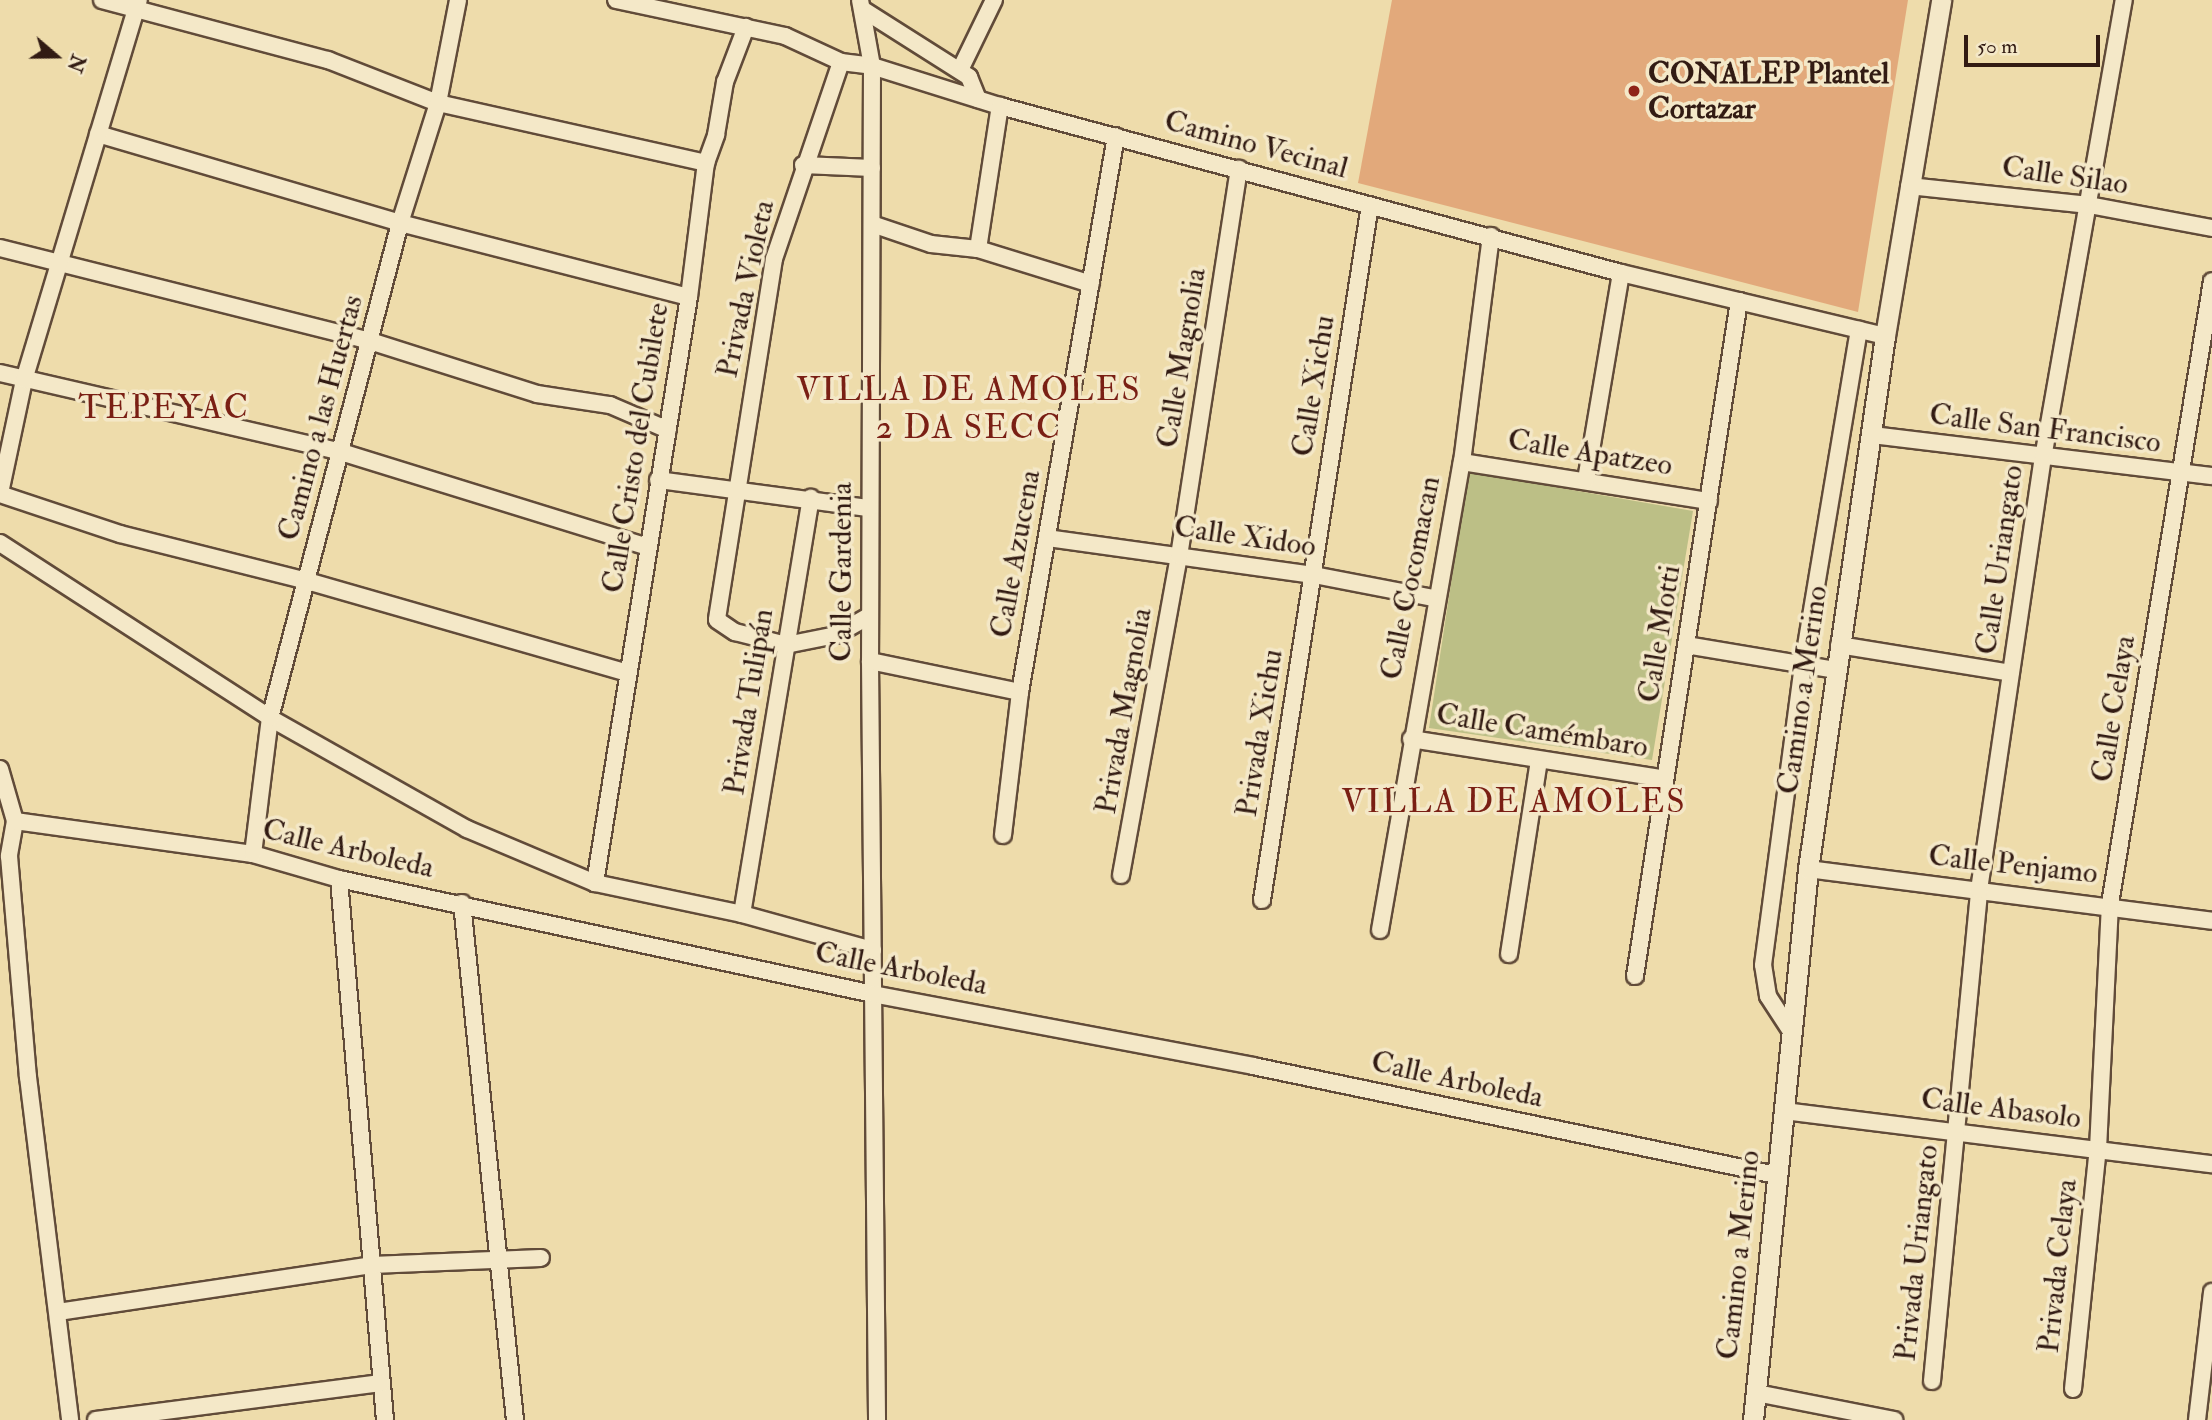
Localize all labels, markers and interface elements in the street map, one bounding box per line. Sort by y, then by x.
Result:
north arrow [21,21,91,91]
scale bar [1967,21,2104,65]
text: 50 m [1977,33,2018,60]
text: N [62,51,90,75]
place label: CONALEP Plantel Cortazar [1648,56,1889,126]
marker: CONALEP Plantel Cortazar [1626,83,1642,99]
street label: Camino Vecinal [1160,103,1352,187]
street label: Calle Silao [1999,149,2131,203]
street label: Privada Violeta [710,197,782,381]
street label: Calle Magnolia [1150,265,1214,451]
street label: Camino a las Huertas [271,291,371,545]
street label: Calle Cristo del Cubilete [595,300,677,596]
street label: Calle Xichu [1285,313,1343,459]
district label: VILLA DE AMOLES 2 DA SECC [798,370,1140,448]
district label: TEPEYAC [79,388,249,428]
street label: Calle San Francisco [1927,397,2163,461]
street label: Calle Apatzeo [1505,422,1675,484]
street label: Calle Uriangato [1969,463,2031,657]
street label: Calle Azucena [984,467,1048,641]
street label: Calle Cocomacan [1374,473,1448,683]
street label: Calle Gardenia [824,482,860,662]
street label: Calle Xidoo [1172,509,1318,565]
street label: Calle Motti [1631,563,1689,705]
street label: Camino a Merino [1771,583,1835,797]
street label: Privada Magnolia [1088,605,1160,817]
street label: Privada Tulipán [717,606,781,798]
street label: Calle Celaya [2085,633,2143,785]
street label: Privada Xichu [1229,647,1291,819]
street label: Calle Camémbaro [1434,696,1650,766]
district label: VILLA DE AMOLES [1343,782,1685,822]
street label: Calle Arboleda [259,812,437,886]
street label: Calle Penjamo [1927,838,2099,892]
street label: Calle Arboleda [812,935,990,1003]
street label: Calle Arboleda [1368,1044,1546,1116]
street label: Calle Abasolo [1919,1081,2083,1137]
street label: Privada Uriangato [1888,1143,1946,1363]
street label: Camino a Merino [1710,1149,1768,1361]
street label: Privada Celaya [2031,1177,2085,1355]

